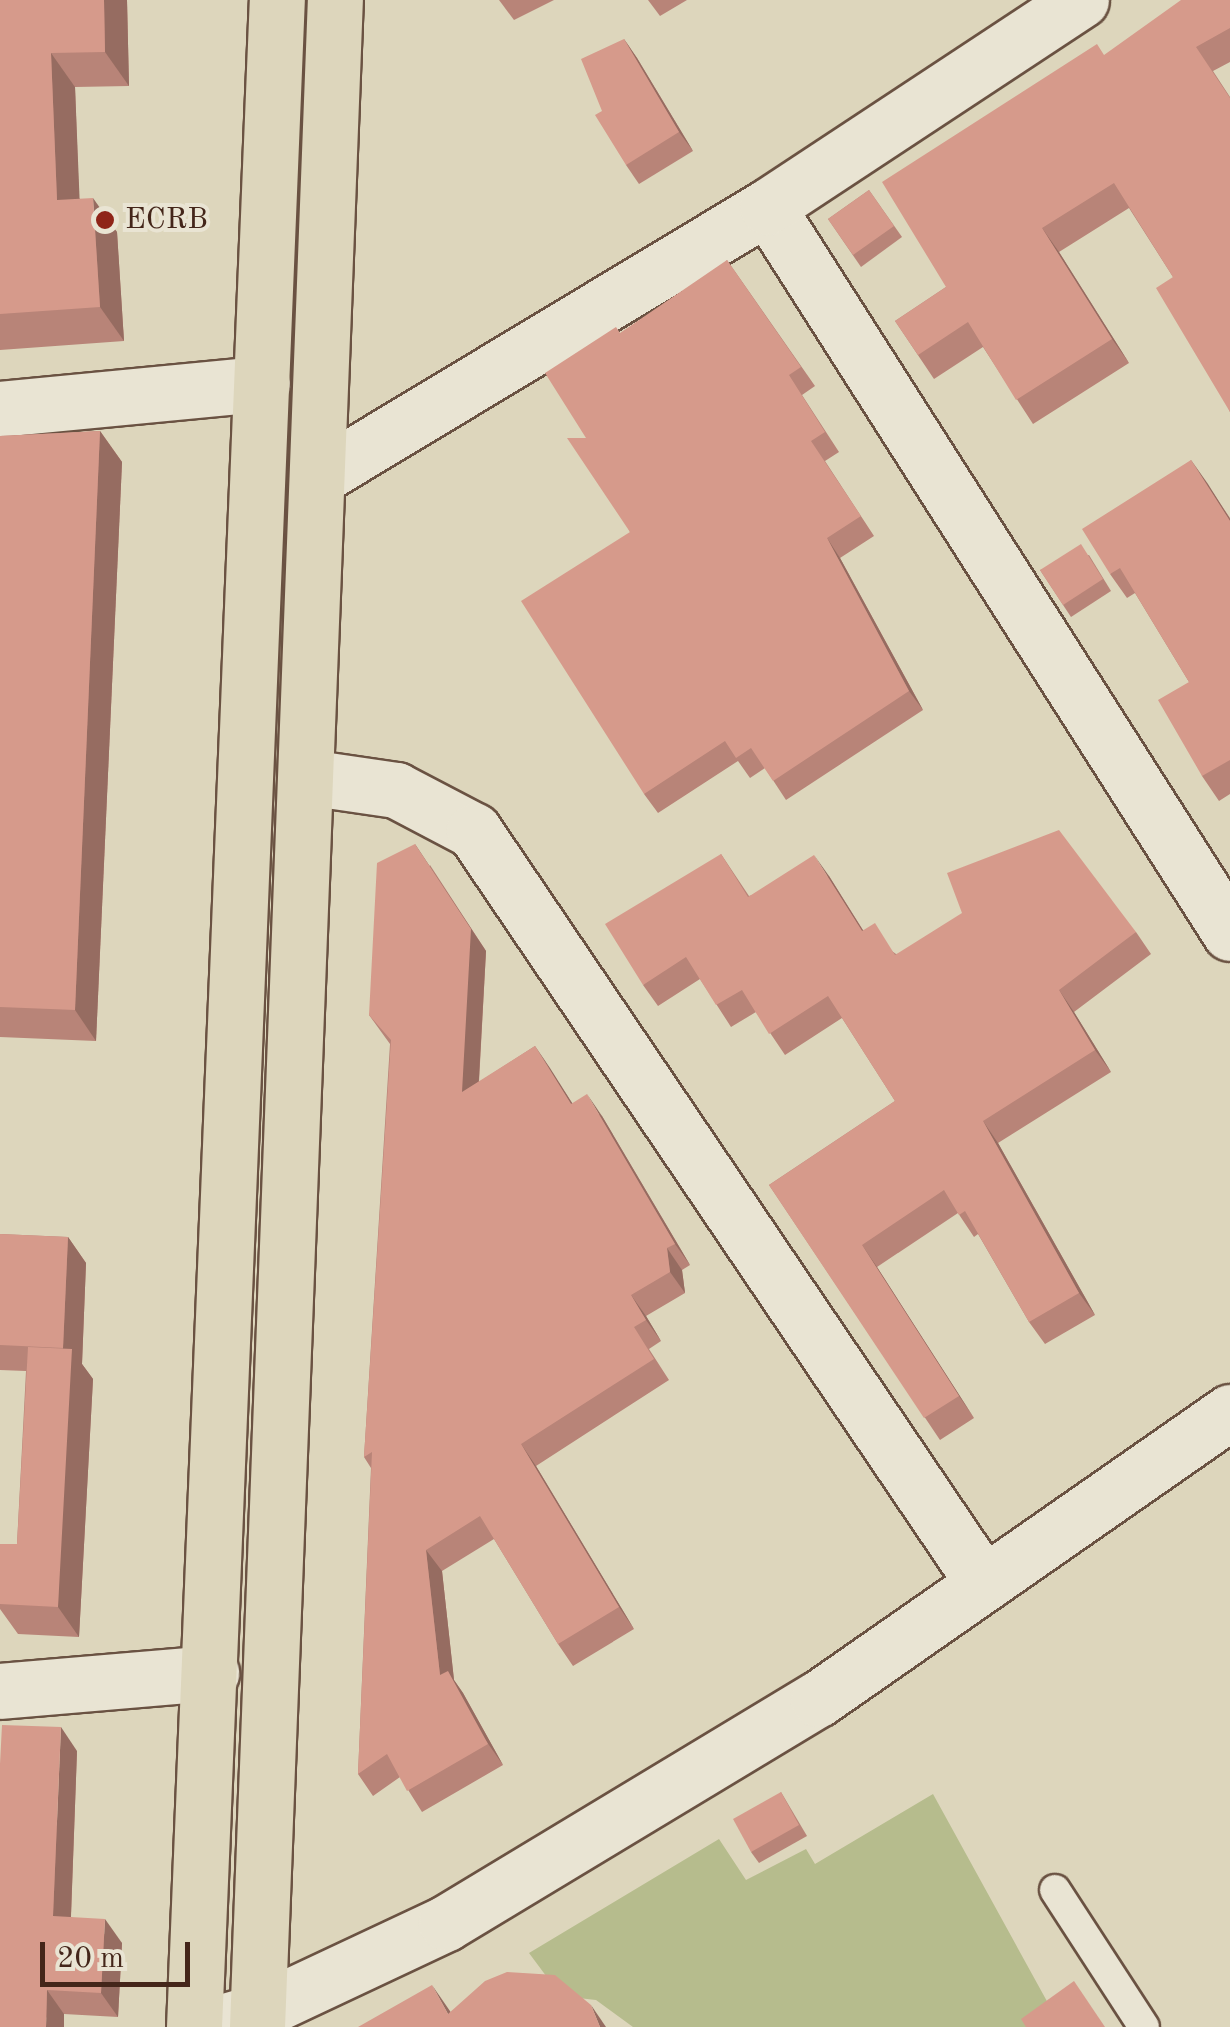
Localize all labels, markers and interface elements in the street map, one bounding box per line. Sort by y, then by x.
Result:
place label: ECRB [125,202,208,238]
marker: ECRB [94,209,116,231]
scale bar [45,1922,195,1984]
text: 20 m [57,1944,124,1974]

